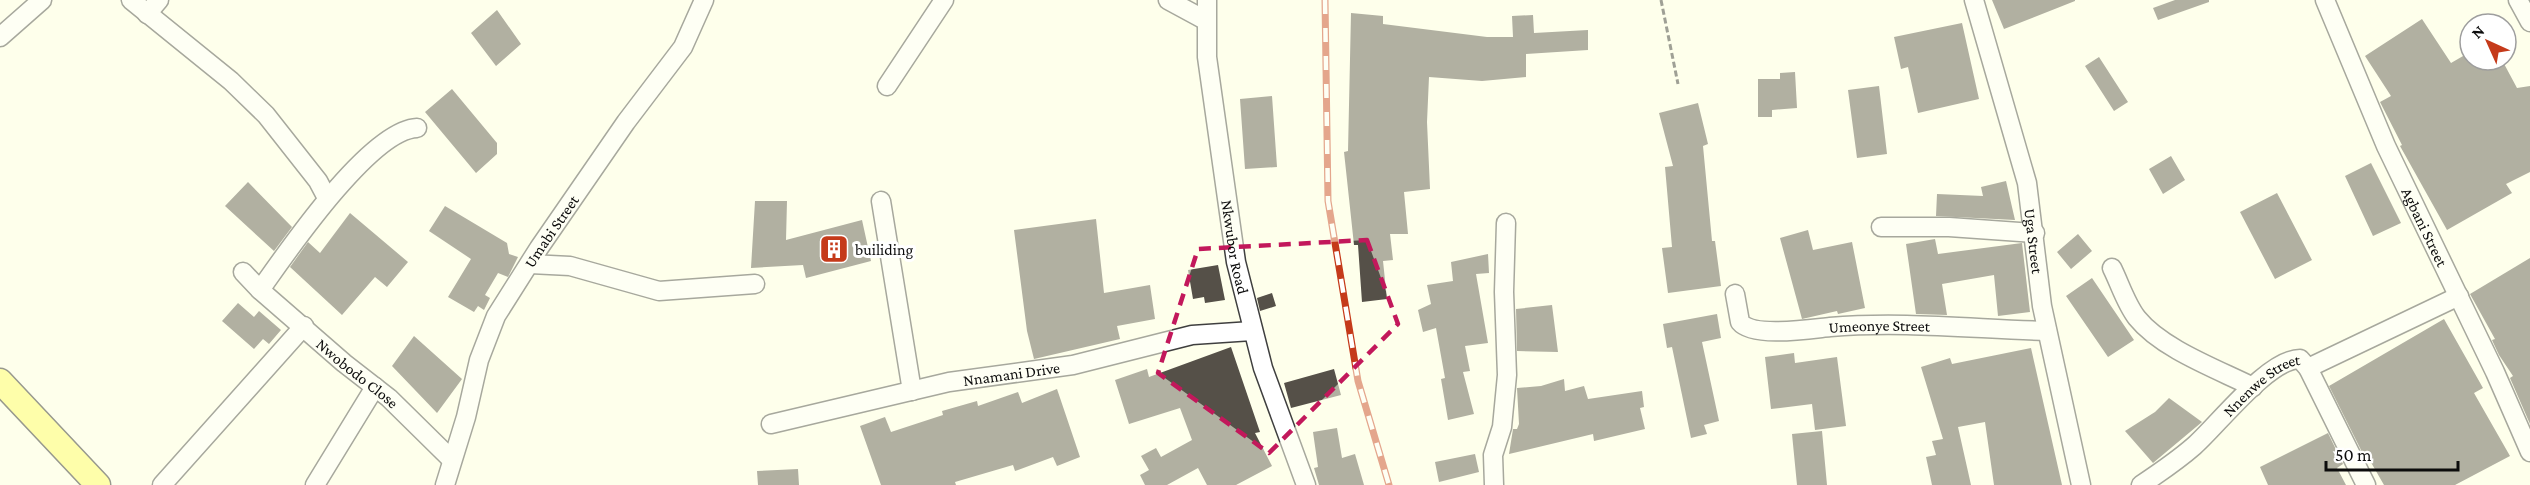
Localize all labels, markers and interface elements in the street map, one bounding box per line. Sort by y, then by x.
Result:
north arrow [2458,12,2518,72]
text: N [2468,22,2488,42]
street label: Agbani Street [2399,185,2452,270]
street label: Umabi Street [521,191,582,270]
street label: Nkwubor Road [1219,199,1252,296]
street label: Uga Street [2022,207,2047,275]
building icon: builiding [818,233,850,265]
place label: builiding [855,241,913,259]
street label: Umeonye Street [1828,316,1931,336]
street label: Nwobodo Close [313,335,402,411]
street label: Nnenwe Street [2219,350,2301,419]
street label: Nnamani Drive [962,358,1061,388]
scale bar [2326,434,2458,472]
text: 50 m [2335,445,2372,465]

